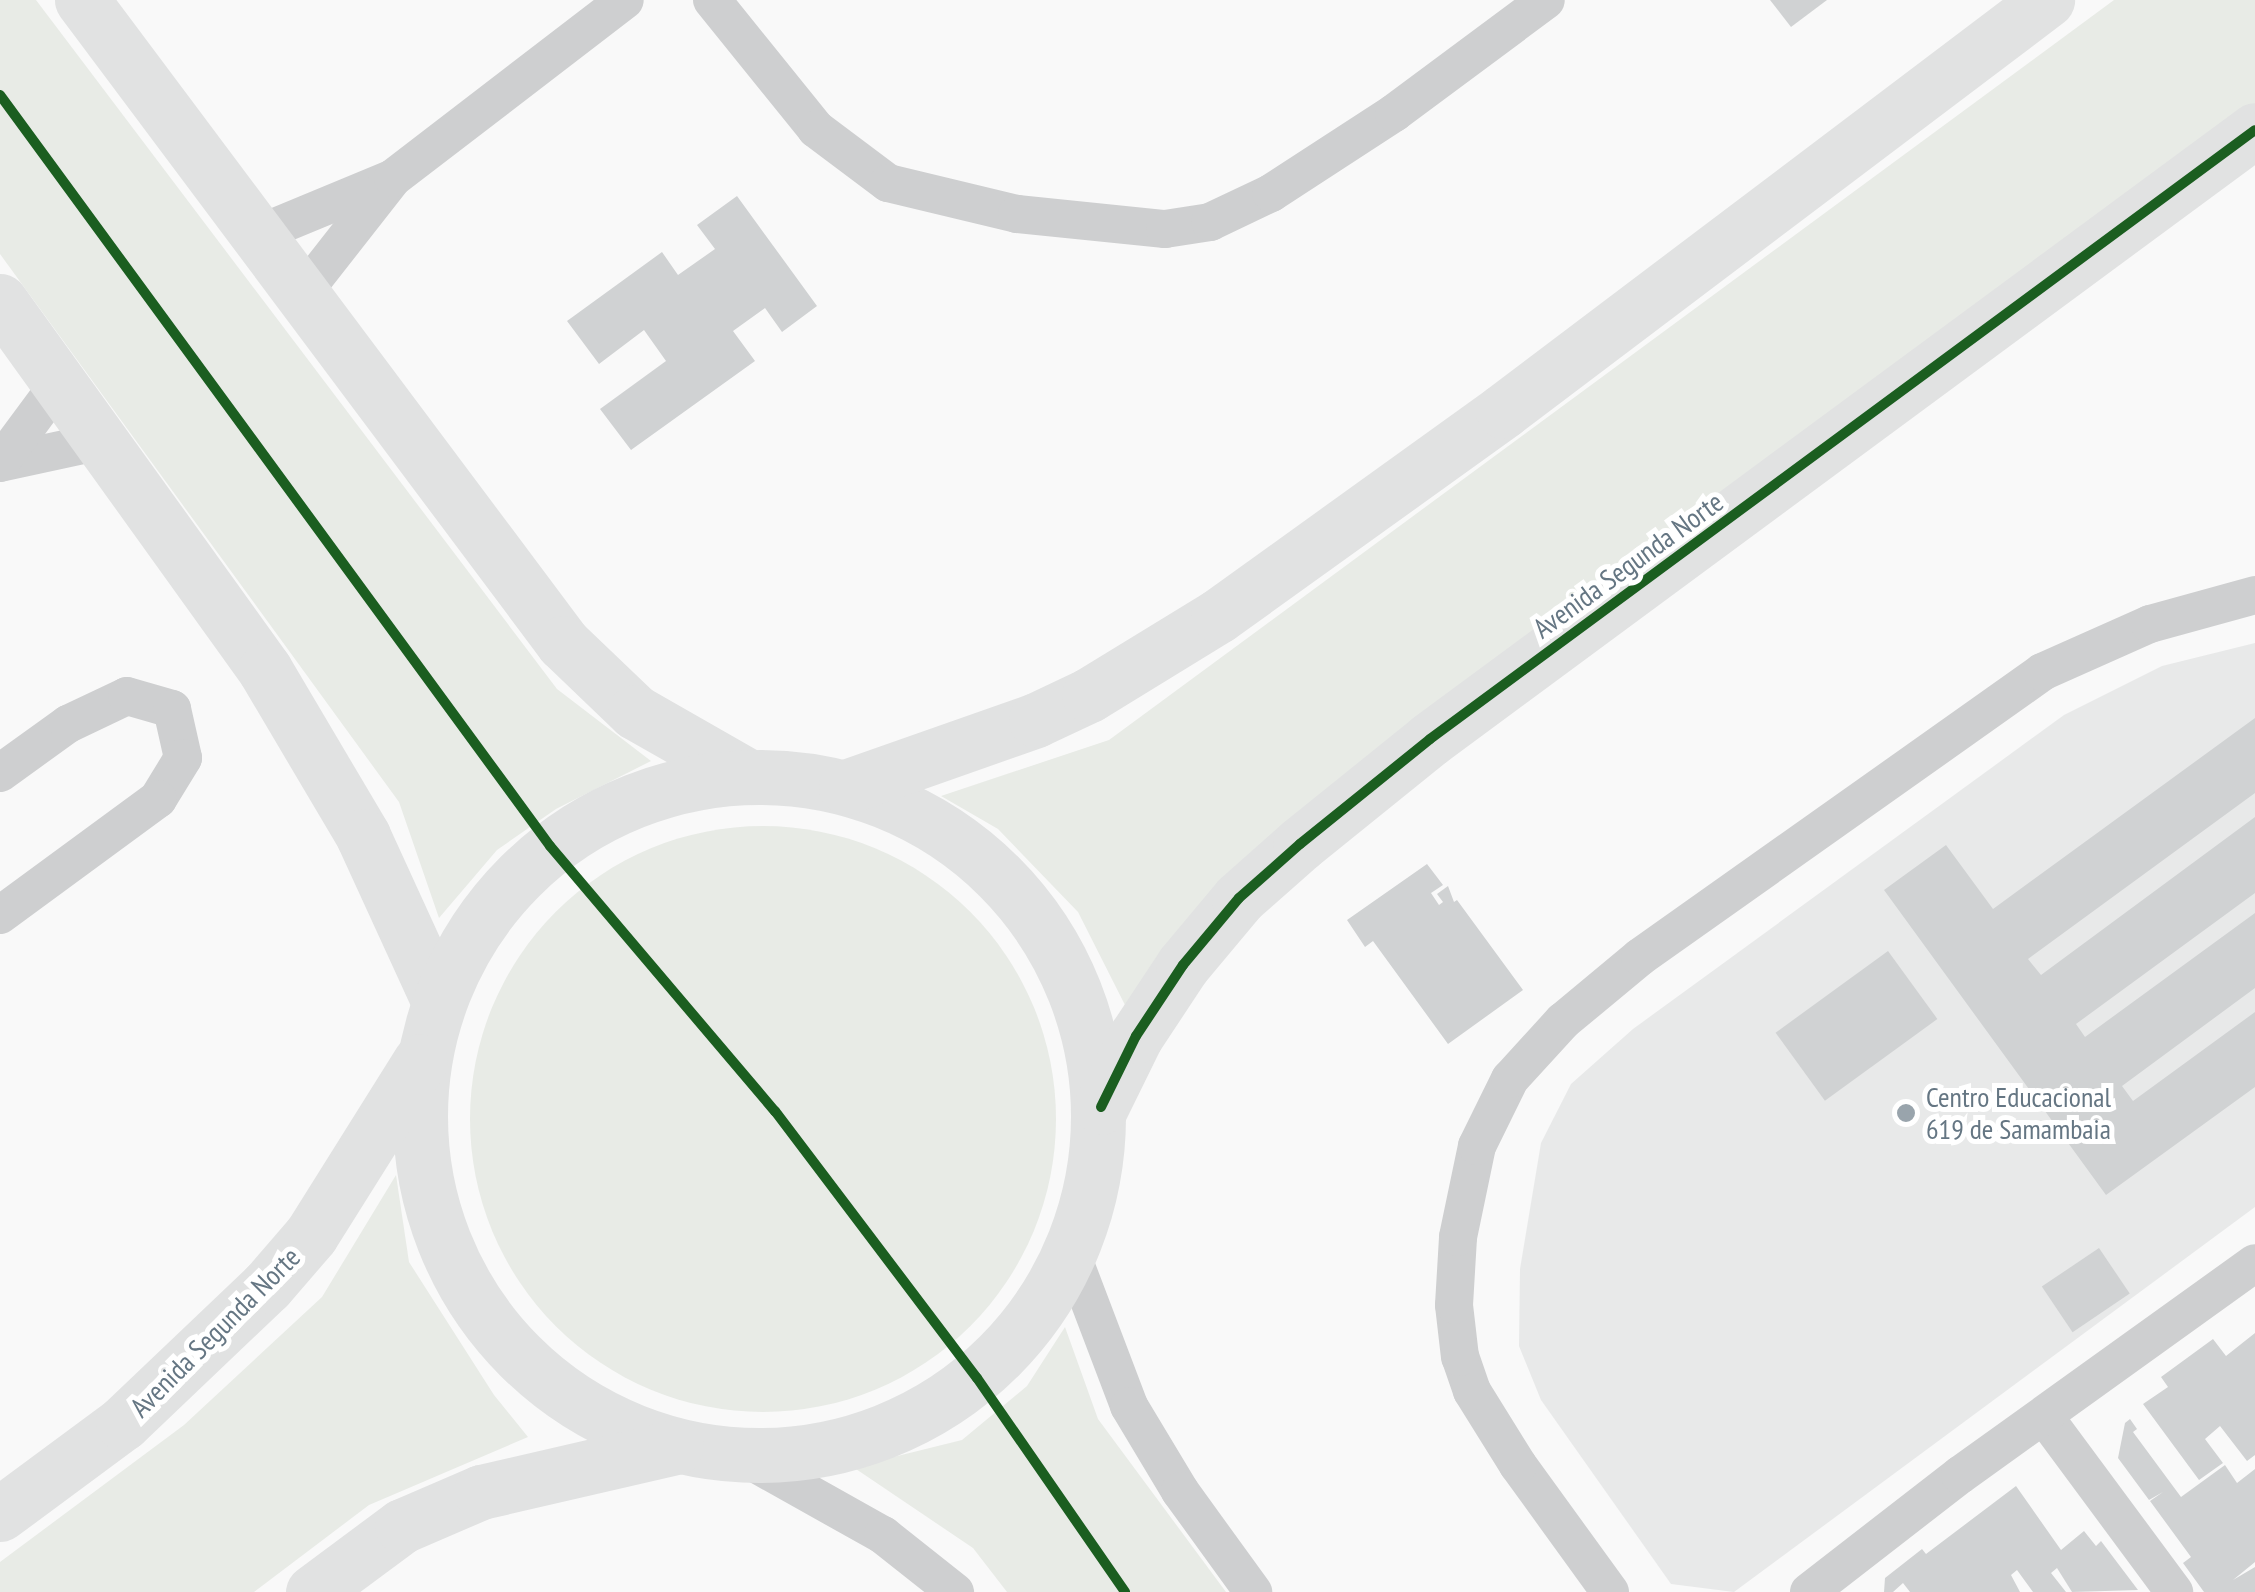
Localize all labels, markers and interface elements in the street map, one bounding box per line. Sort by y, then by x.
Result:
street label: Avenida Segunda Norte [1527,485,1729,645]
place label: Centro Educacional 619 de Samambaia [1926,1080,2111,1146]
marker: Centro Educacional 619 de Samambaia [1895,1102,1917,1124]
street label: Avenida Segunda Norte [123,1240,307,1424]

